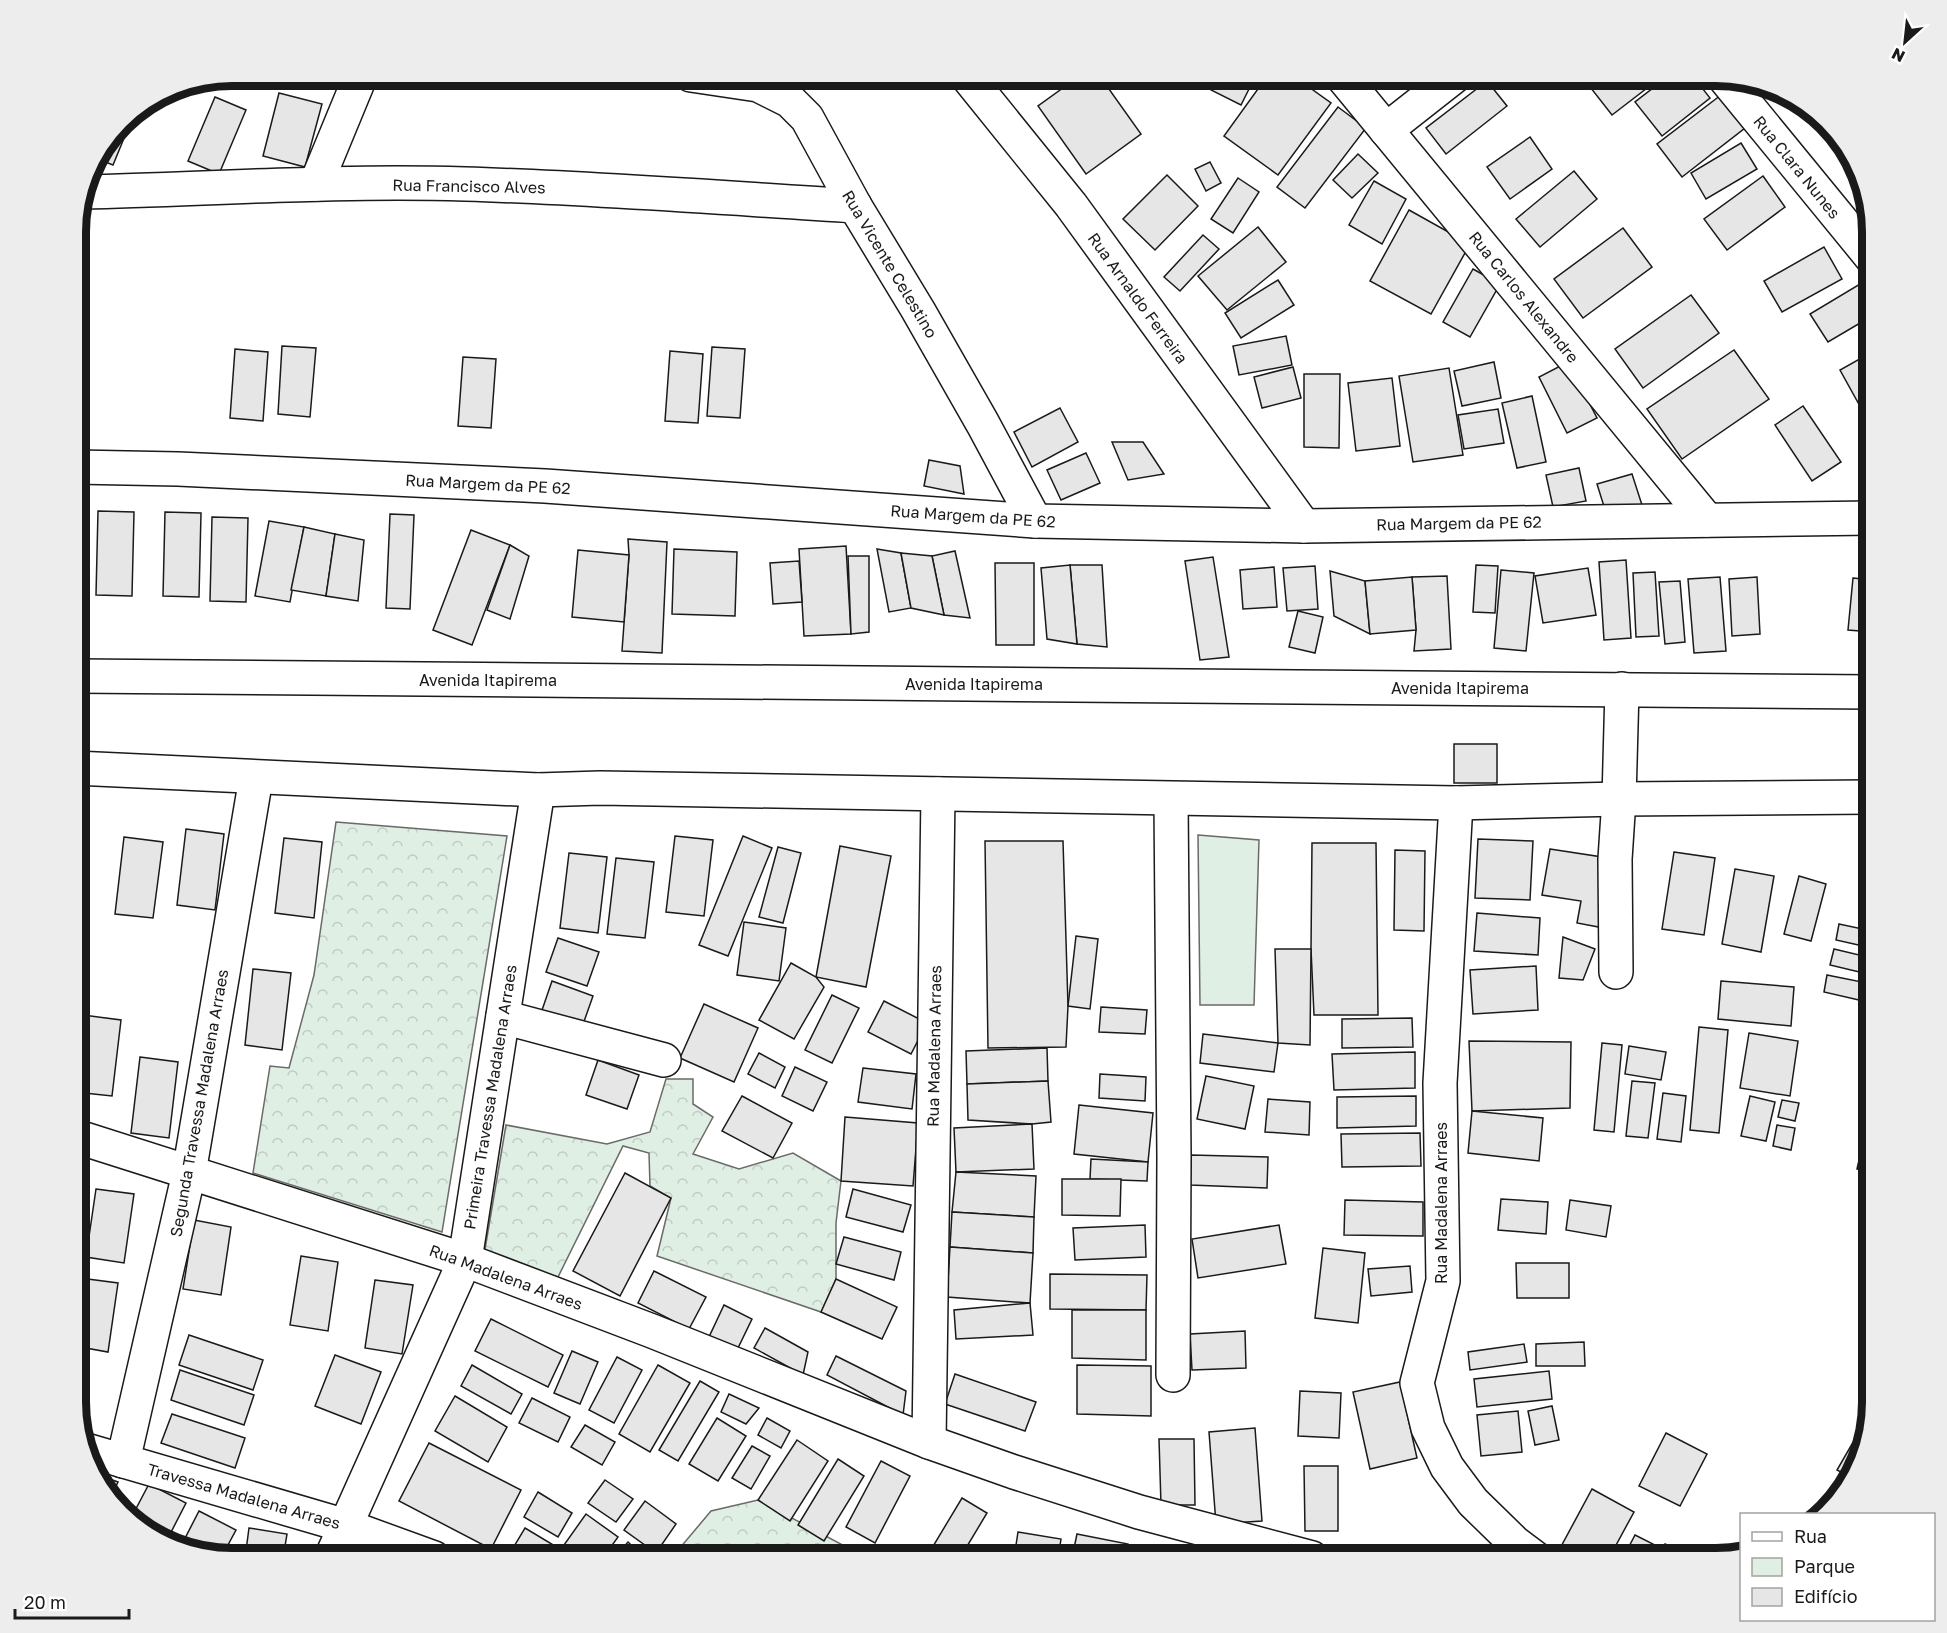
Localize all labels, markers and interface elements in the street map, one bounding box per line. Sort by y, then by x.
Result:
north arrow [1875,12,1935,72]
text: N [1888,44,1908,67]
street label: Rua Clara Nunes [1749,111,1845,223]
street label: Rua Francisco Alves [392,175,546,197]
street label: Rua Vicente Celestino [838,187,942,341]
street label: Rua Carlos Alexandre [1465,227,1583,367]
street label: Rua Arnaldo Ferreira [1084,229,1192,367]
street label: Rua Margem da PE 62 [405,470,571,498]
street label: Rua Margem da PE 62 [890,500,1056,532]
street label: Rua Margem da PE 62 [1376,512,1542,534]
street label: Avenida Itapirema [419,670,557,690]
street label: Avenida Itapirema [905,674,1043,694]
street label: Avenida Itapirema [1391,678,1529,698]
street label: Primeira Travessa Madalena Arraes [459,963,521,1231]
street label: Rua Madalena Arraes [923,965,945,1127]
street label: Segunda Travessa Madalena Arraes [166,968,232,1238]
street label: Rua Madalena Arraes [1431,1122,1451,1284]
street label: Rua Madalena Arraes [427,1240,585,1314]
street label: Travessa Madalena Arraes [145,1459,343,1533]
legend [1740,1513,1935,1621]
text: Rua [1794,1525,1827,1547]
text: Parque [1794,1555,1855,1577]
scale bar [15,1582,129,1620]
text: Edifício [1794,1585,1858,1607]
text: 20 m [24,1591,66,1613]

